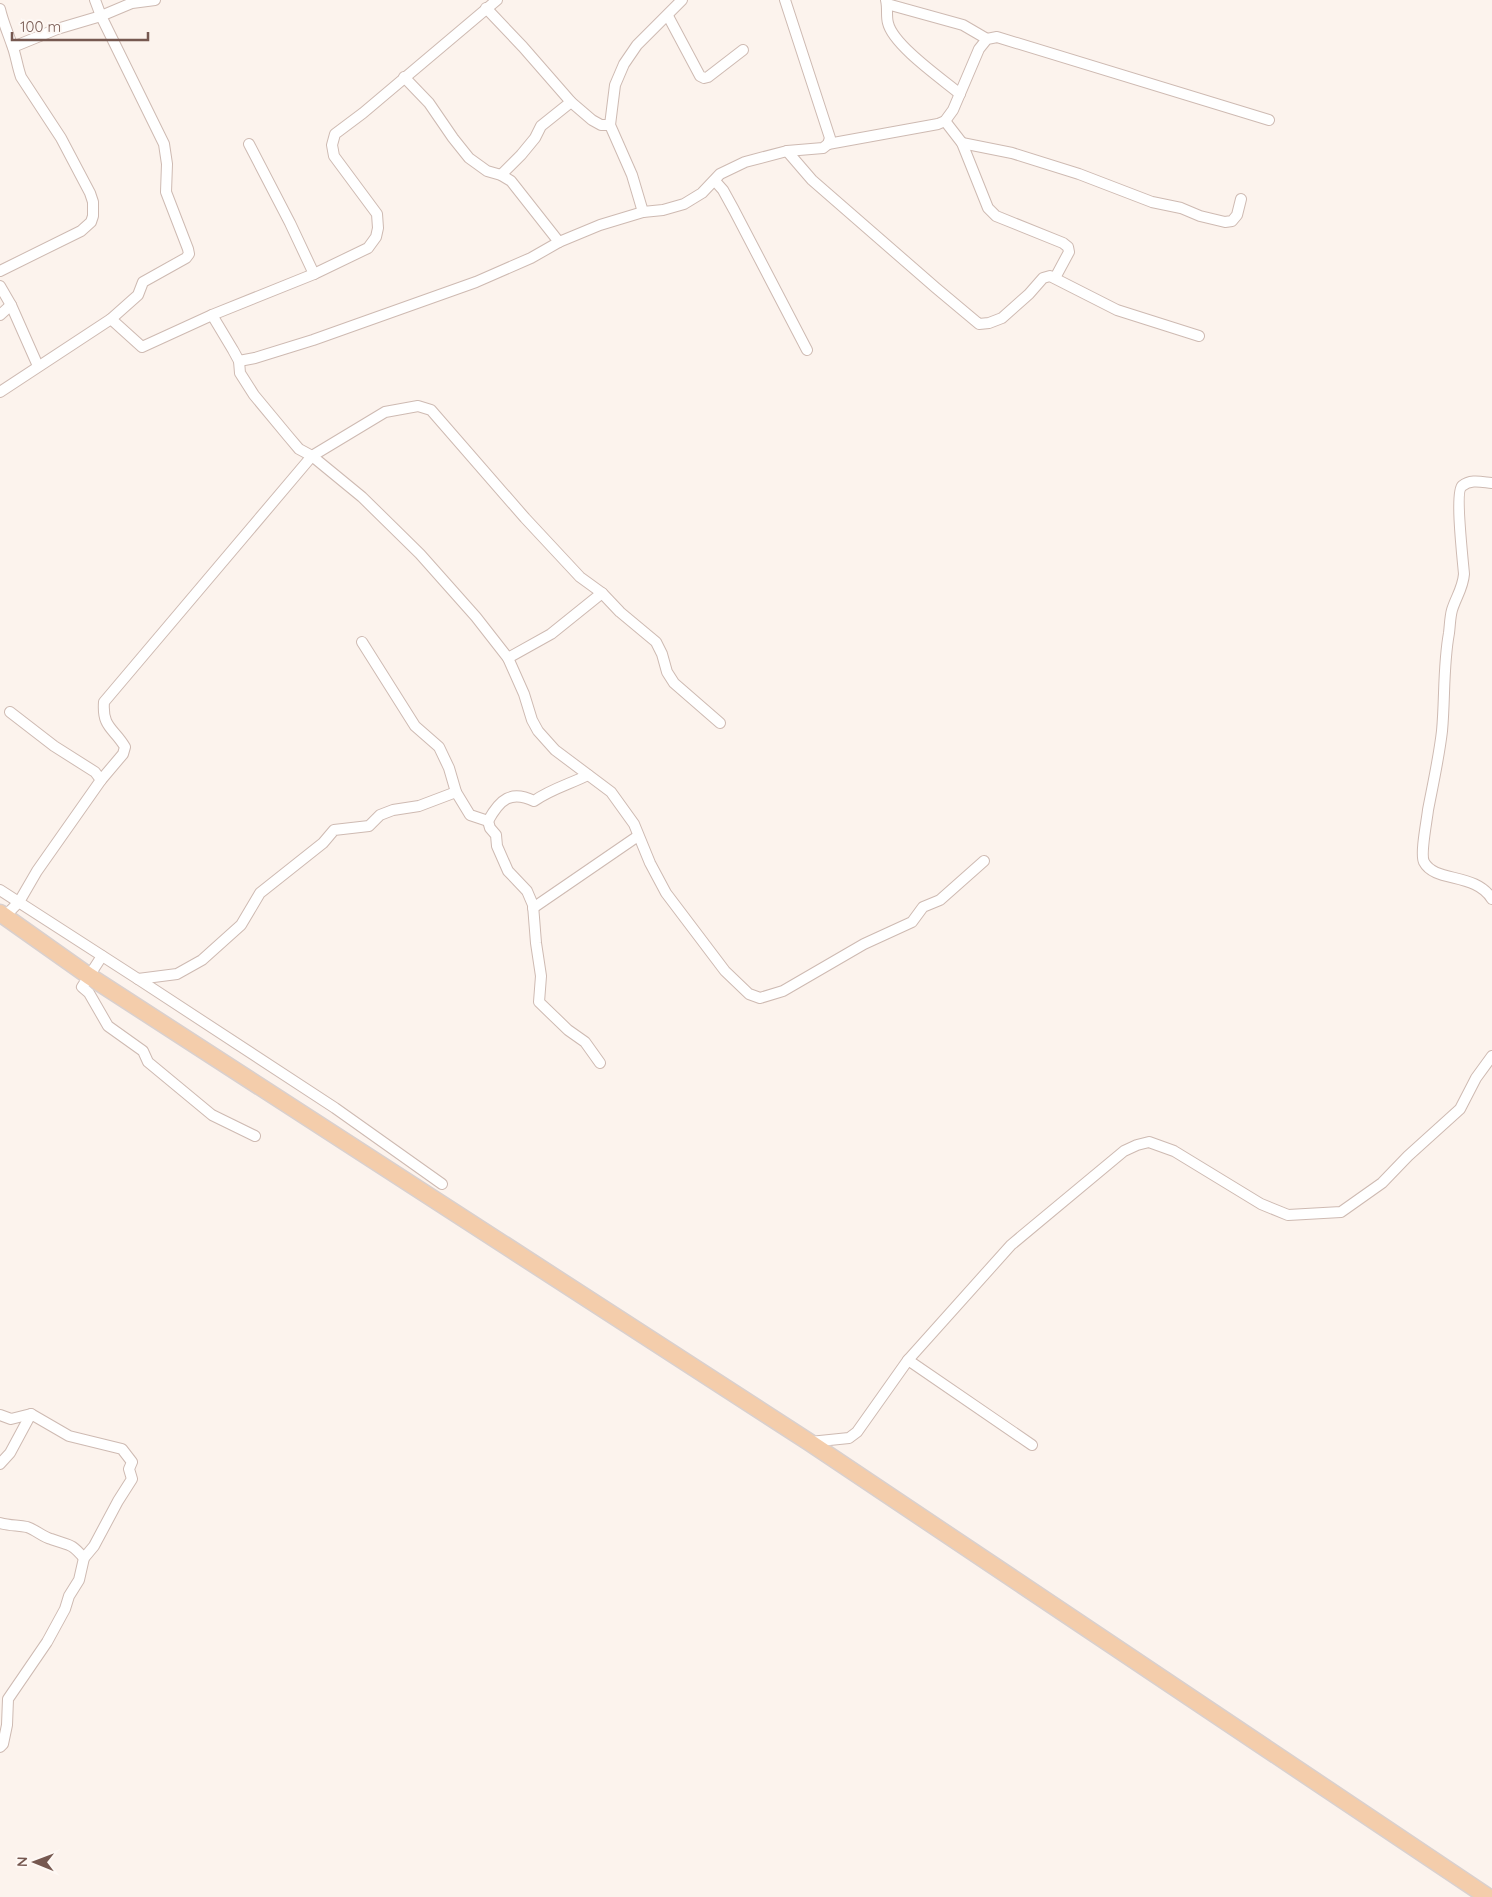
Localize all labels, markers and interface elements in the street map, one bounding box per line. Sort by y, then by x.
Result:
scale bar [12,10,149,42]
text: 100 m [20,17,61,36]
north arrow [10,1837,60,1887]
text: N [13,1856,31,1867]

